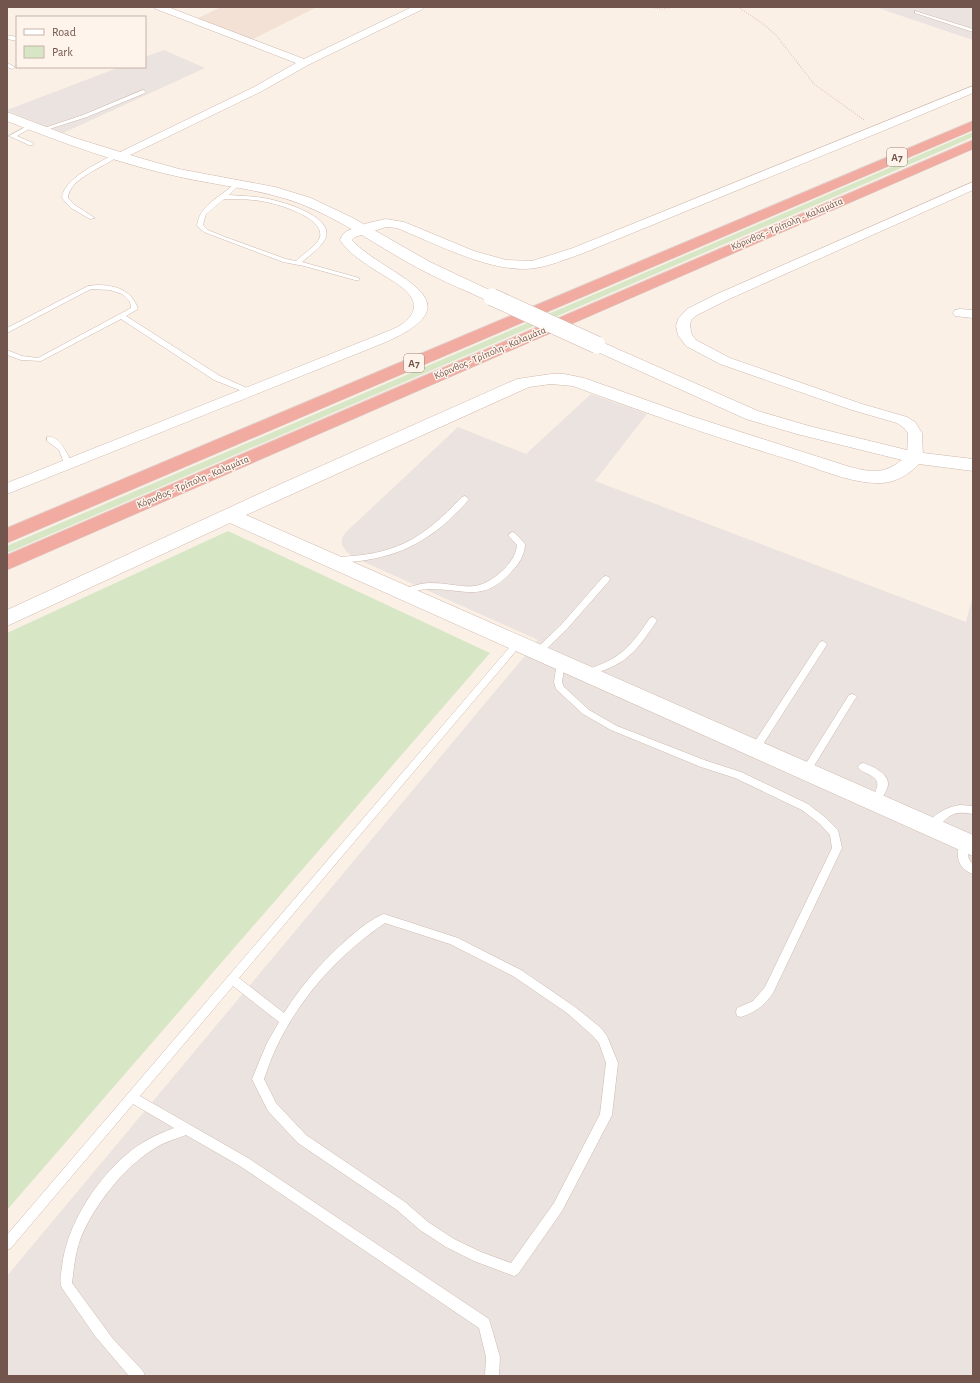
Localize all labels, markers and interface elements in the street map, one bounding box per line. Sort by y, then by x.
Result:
legend [16,16,146,68]
text: Road [52,26,76,38]
text: Park [52,46,73,58]
road number: Α7 [887,148,907,166]
street label: Κόρινθος - Τρίπολη - Καλαμάτα [730,196,844,252]
street label: Κόρινθος - Τρίπολη - Καλαμάτα [433,325,547,381]
road number: Α7 [404,354,424,372]
street label: Κόρινθος - Τρίπολη - Καλαμάτα [136,454,250,510]

